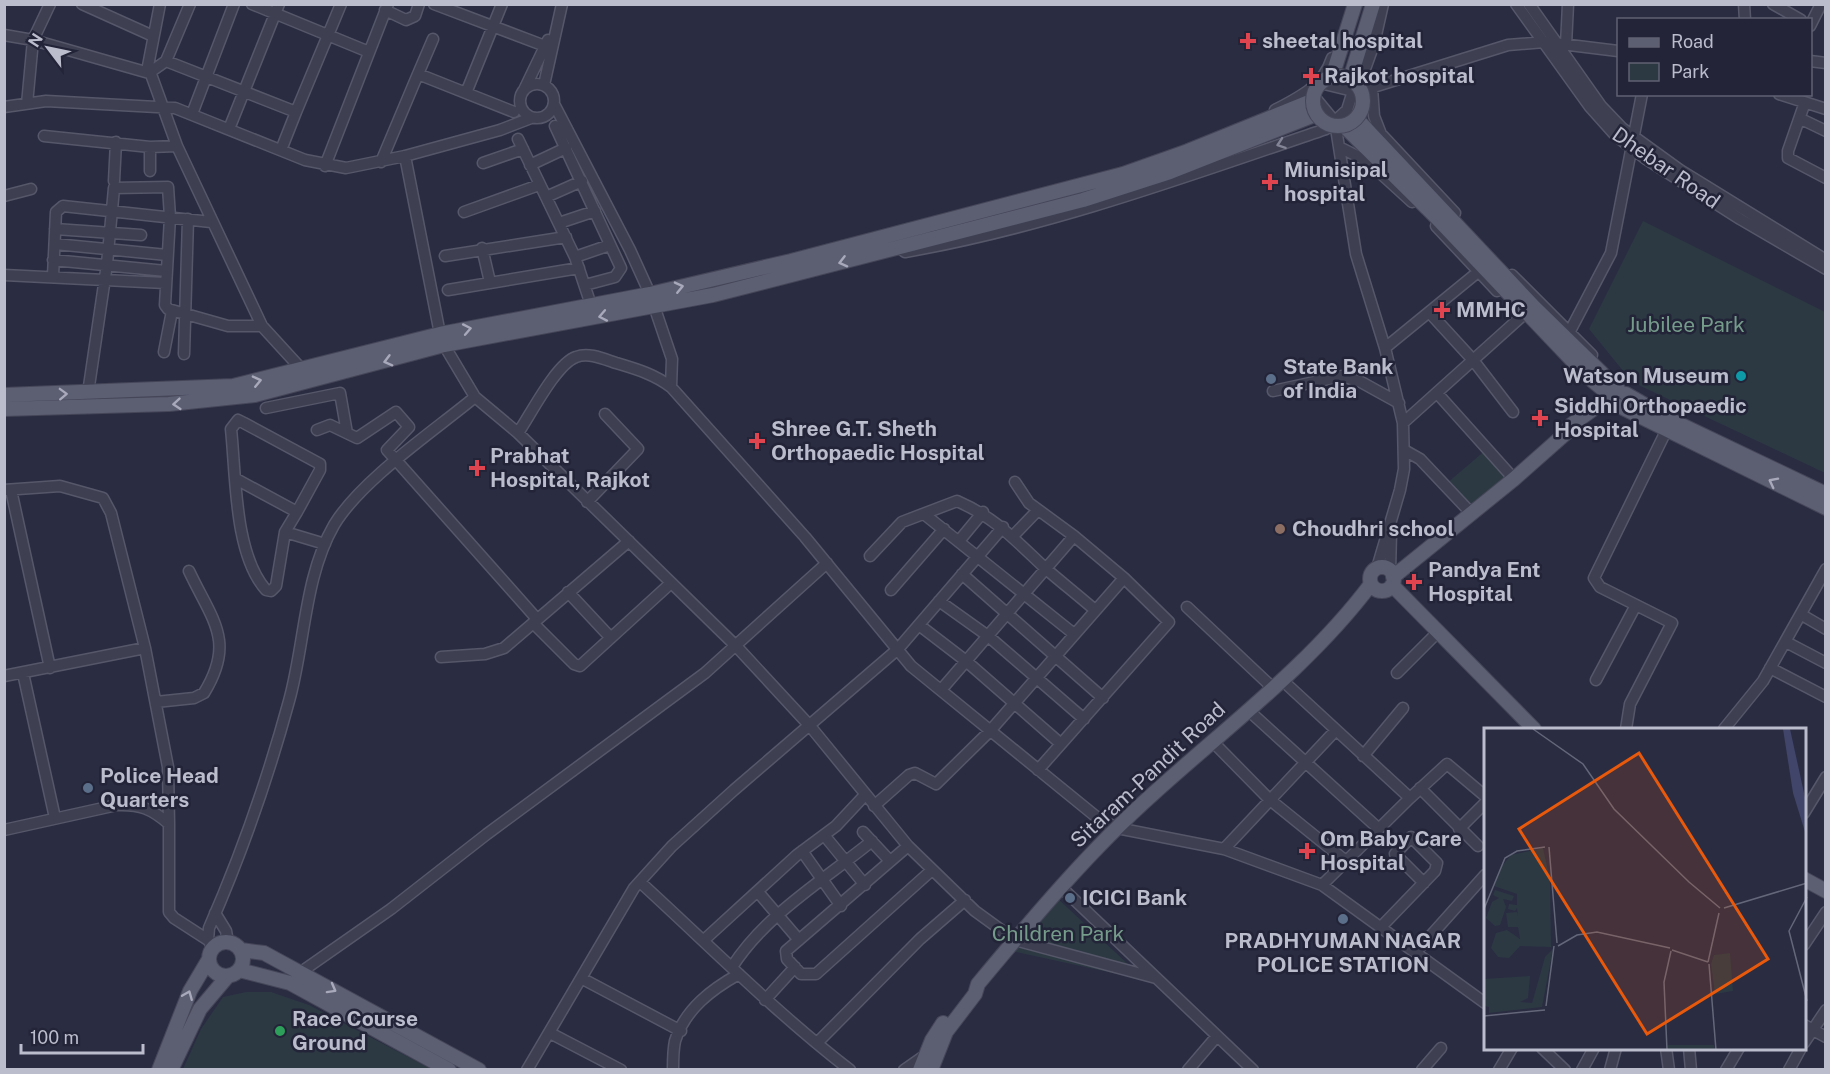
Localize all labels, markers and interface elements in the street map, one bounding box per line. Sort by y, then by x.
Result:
north arrow [18,18,78,78]
legend [1617,18,1812,96]
place label: sheetal hospital [1262,28,1423,53]
text: N [24,30,47,51]
text: Road [1671,31,1714,52]
marker: sheetal hospital [1239,32,1257,50]
text: Park [1671,61,1709,82]
place label: Rajkot hospital [1324,63,1475,88]
marker: Rajkot hospital [1302,67,1320,85]
street label: Dhebar Road [1608,121,1725,214]
one-way arrow [1276,137,1287,150]
place label: Miunisipal hospital [1284,157,1388,206]
marker: Miunisipal hospital [1261,173,1279,191]
one-way arrow [838,255,848,268]
one-way arrow [674,282,684,295]
place label: MMHC [1456,297,1526,322]
marker: MMHC [1433,301,1451,319]
one-way arrow [599,309,608,321]
park label: Jubilee Park [1627,312,1745,337]
one-way arrow [461,323,471,336]
one-way arrow [383,353,393,366]
place label: State Bank of India [1283,354,1394,403]
place label: Watson Museum [1563,363,1729,388]
marker: Watson Museum [1734,369,1748,383]
marker: State Bank of India [1264,372,1278,386]
one-way arrow [252,375,262,388]
one-way arrow [58,387,67,400]
place label: Siddhi Orthopaedic Hospital [1554,393,1747,442]
one-way arrow [172,397,181,410]
marker: Siddhi Orthopaedic Hospital [1531,409,1549,427]
place label: Shree G.T. Sheth Orthopaedic Hospital [771,416,985,465]
marker: Shree G.T. Sheth Orthopaedic Hospital [748,432,766,450]
place label: Prabhat Hospital, Rajkot [490,443,650,492]
marker: Prabhat Hospital, Rajkot [468,459,486,477]
one-way arrow [1769,478,1780,489]
place label: Choudhri school [1292,516,1454,541]
marker: Choudhri school [1273,522,1287,536]
place label: Pandya Ent Hospital [1428,557,1541,606]
marker: Pandya Ent Hospital [1405,573,1423,591]
street label: Sitaram-Pandit Road [1065,697,1230,853]
inset map [1484,728,1806,1050]
place label: Police Head Quarters [100,763,219,812]
marker: Police Head Quarters [81,781,95,795]
place label: Om Baby Care Hospital [1320,826,1462,875]
marker: Om Baby Care Hospital [1298,842,1316,860]
place label: ICICI Bank [1082,885,1187,910]
marker: ICICI Bank [1063,891,1077,905]
marker: PRADHYUMAN NAGAR POLICE STATION [1336,912,1350,926]
park label: Children Park [992,921,1124,946]
place label: PRADHYUMAN NAGAR POLICE STATION [1225,928,1461,977]
one-way arrow [326,982,336,993]
one-way arrow [181,991,193,1002]
place label: Race Course Ground [292,1006,418,1055]
scale bar [21,1017,142,1055]
marker: Race Course Ground [273,1024,287,1038]
text: 100 m [30,1027,79,1048]

